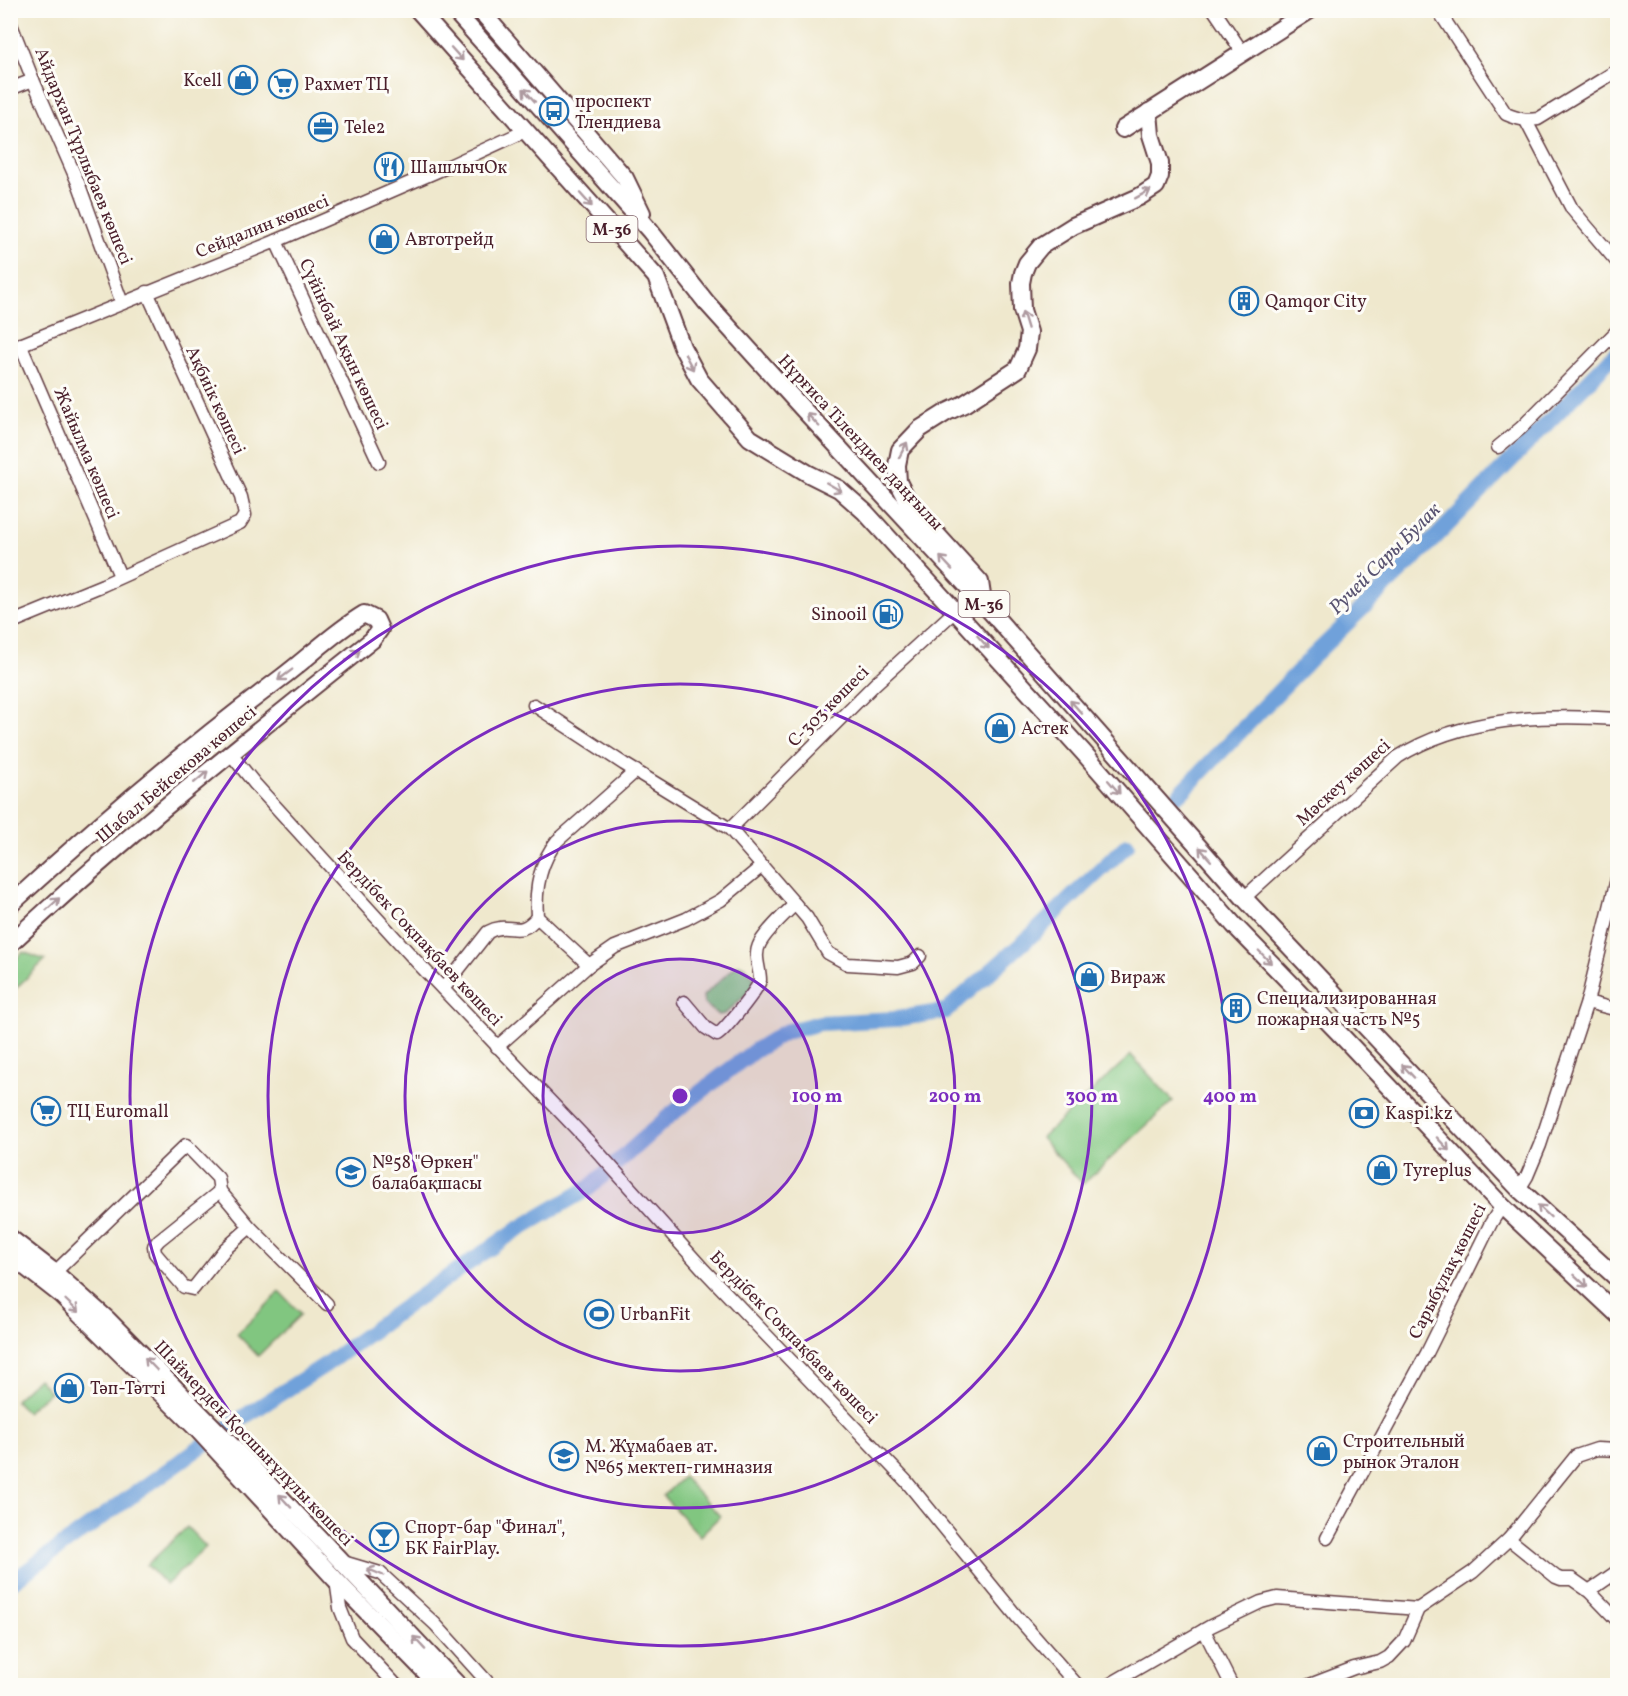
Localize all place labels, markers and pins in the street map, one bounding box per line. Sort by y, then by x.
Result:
shop icon: Kcell [227,64,259,96]
supermarket icon: Рахмет ТЦ [267,68,299,100]
place label: Kcell [183,69,222,94]
place label: Рахмет ТЦ [304,73,390,98]
place label: проспект Тлендиева [575,90,661,136]
bus stop icon: проспект Тлендиева [538,95,570,127]
office icon: Tele2 [307,111,339,143]
place label: Tele2 [344,116,385,141]
restaurant icon: ШашлычОк [373,151,405,183]
place label: ШашлычОк [410,156,507,181]
shop icon: Автотрейд [368,223,400,255]
place label: Автотрейд [405,228,494,253]
building icon: Qamqor City [1228,285,1260,317]
place label: Qamqor City [1265,290,1367,315]
fuel station icon: Sinooil [872,598,904,630]
place label: Sinooil [811,603,867,628]
shop icon: Астек [984,712,1016,744]
place label: Астек [1021,717,1069,742]
shop icon: Вираж [1073,961,1105,993]
place label: Вираж [1110,966,1166,991]
place label: Специализированная пожарная часть №5 [1257,987,1437,1033]
building icon: Специализированная пожарная часть №5 [1220,992,1252,1024]
centre of rings [670,1086,690,1106]
supermarket icon: ТЦ Euromall [30,1095,62,1127]
bank icon: Kaspi.kz [1348,1097,1380,1129]
place label: ТЦ Euromall [67,1100,169,1125]
place label: Kaspi.kz [1385,1102,1453,1127]
place label: №58 "Өркен" балабақшасы [372,1151,482,1197]
shop icon: Tyreplus [1366,1154,1398,1186]
school or university icon: №58 "Өркен" балабақшасы [335,1156,367,1188]
place label: Tyreplus [1403,1159,1472,1184]
sports icon: UrbanFit [583,1298,615,1330]
place label: UrbanFit [620,1303,691,1328]
shop icon: Тәп-Тәтті [53,1372,85,1404]
place label: Тәп-Тәтті [90,1377,166,1402]
place label: Строительный рынок Эталон [1343,1430,1465,1476]
place label: М. Жұмабаев ат. №65 мектеп-гимназия [585,1435,773,1481]
shop icon: Строительный рынок Эталон [1306,1435,1338,1467]
school or university icon: М. Жұмабаев ат. №65 мектеп-гимназия [548,1440,580,1472]
place label: Спорт-бар "Финал", БК FairPlay. [405,1516,566,1562]
bar icon: Спорт-бар "Финал", БК FairPlay. [368,1521,400,1553]

